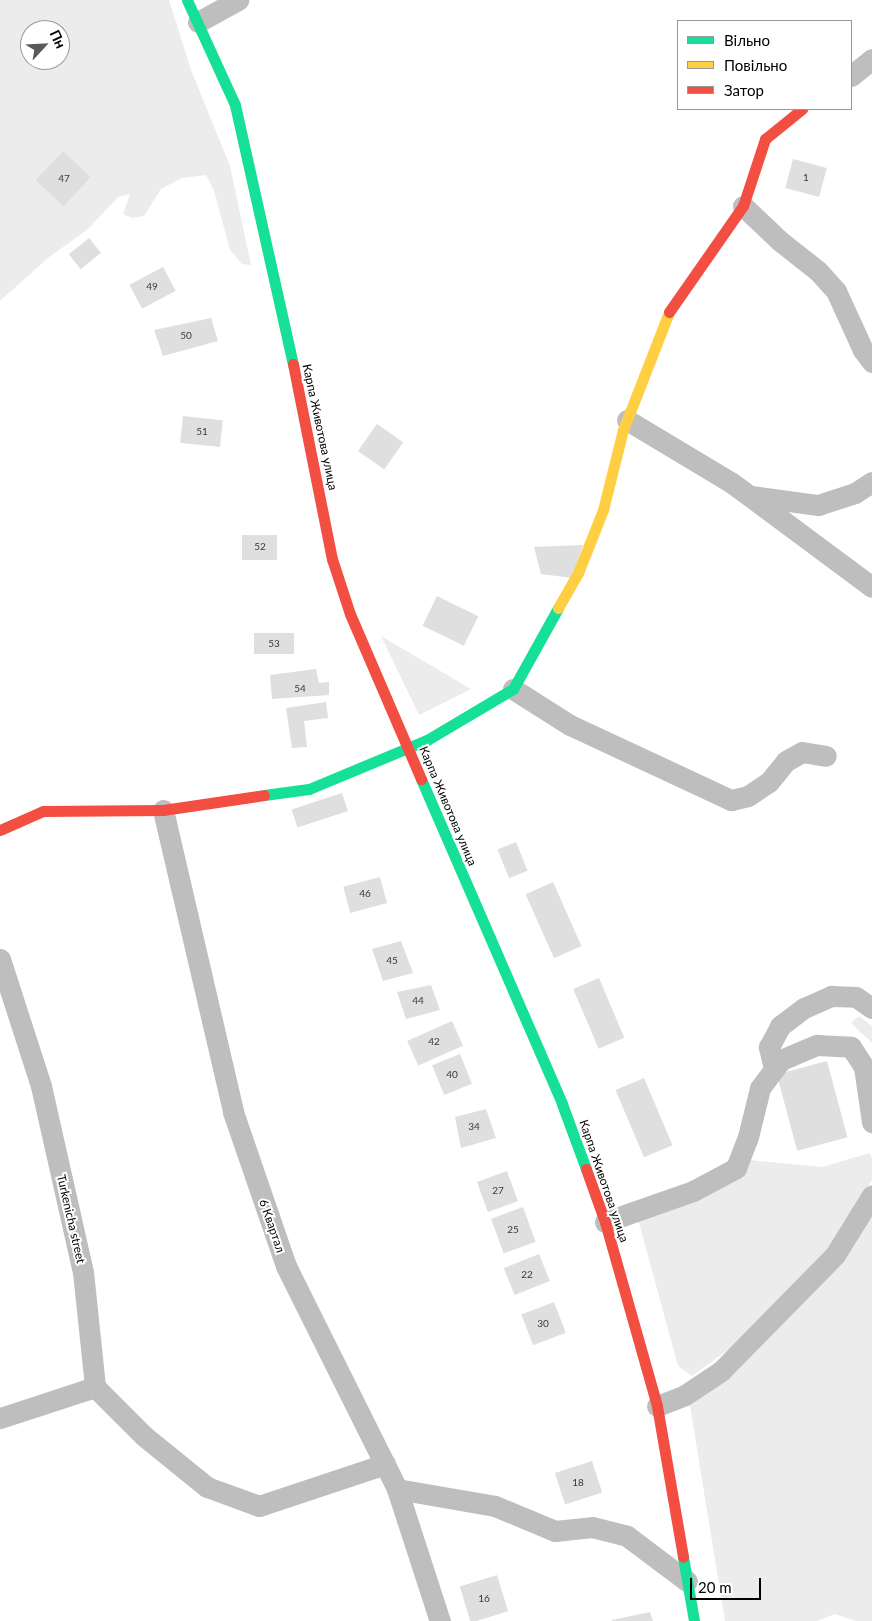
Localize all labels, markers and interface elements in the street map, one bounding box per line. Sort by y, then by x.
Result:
north arrow [20,20,70,70]
legend [677,20,852,110]
text: Пн [47,27,70,51]
text: Вільно [724,31,770,49]
text: Повільно [724,56,787,74]
text: Затор [724,81,764,99]
house number: 1 [803,172,809,184]
house number: 47 [58,173,70,185]
house number: 49 [146,281,158,293]
house number: 50 [180,330,192,342]
street label: Карпа Животова улица [300,363,340,491]
house number: 51 [196,426,208,438]
house number: 52 [254,541,266,553]
house number: 53 [268,638,280,650]
house number: 54 [294,683,306,695]
street label: Карпа Животова улица [416,744,480,868]
house number: 46 [359,888,371,900]
house number: 45 [386,955,398,967]
house number: 44 [412,995,424,1007]
house number: 42 [428,1036,440,1048]
house number: 40 [446,1069,458,1081]
street label: Карпа Животова улица [576,1118,632,1244]
house number: 34 [468,1121,480,1133]
street label: Turkenicha street [54,1173,88,1265]
house number: 27 [492,1185,504,1197]
street label: 6 Квартал [256,1197,288,1255]
house number: 25 [507,1224,519,1236]
house number: 22 [521,1269,533,1281]
house number: 30 [537,1318,549,1330]
house number: 18 [572,1477,584,1489]
scale bar [692,1568,763,1600]
text: 20 m [698,1578,732,1596]
house number: 16 [478,1593,490,1605]

